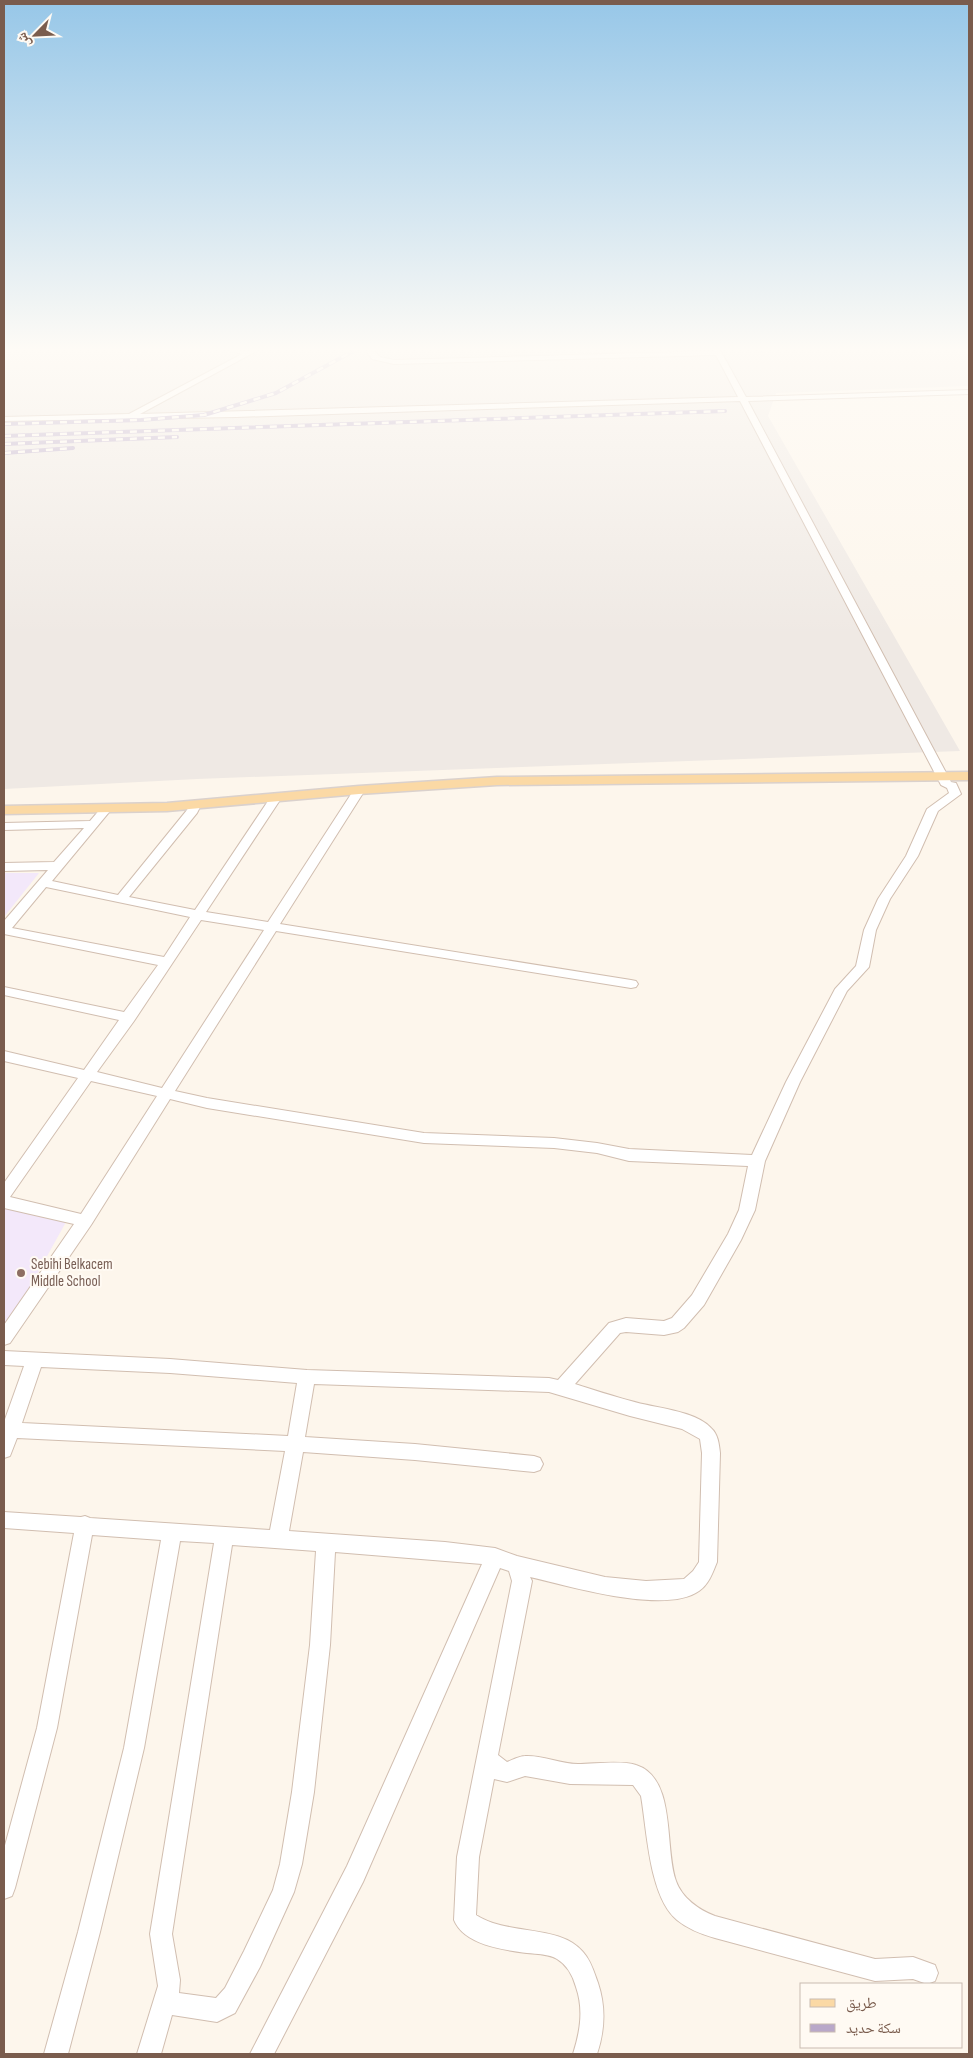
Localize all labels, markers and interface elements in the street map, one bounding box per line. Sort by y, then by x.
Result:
north arrow [10,10,60,60]
text: ش [13,30,34,50]
place label: Sebihi Belkacem Middle School [31,1255,113,1291]
marker: Sebihi Belkacem Middle School [15,1267,27,1279]
legend [800,1983,963,2048]
text: طريق [846,1994,877,2013]
text: سكة حديد [846,2019,901,2038]

